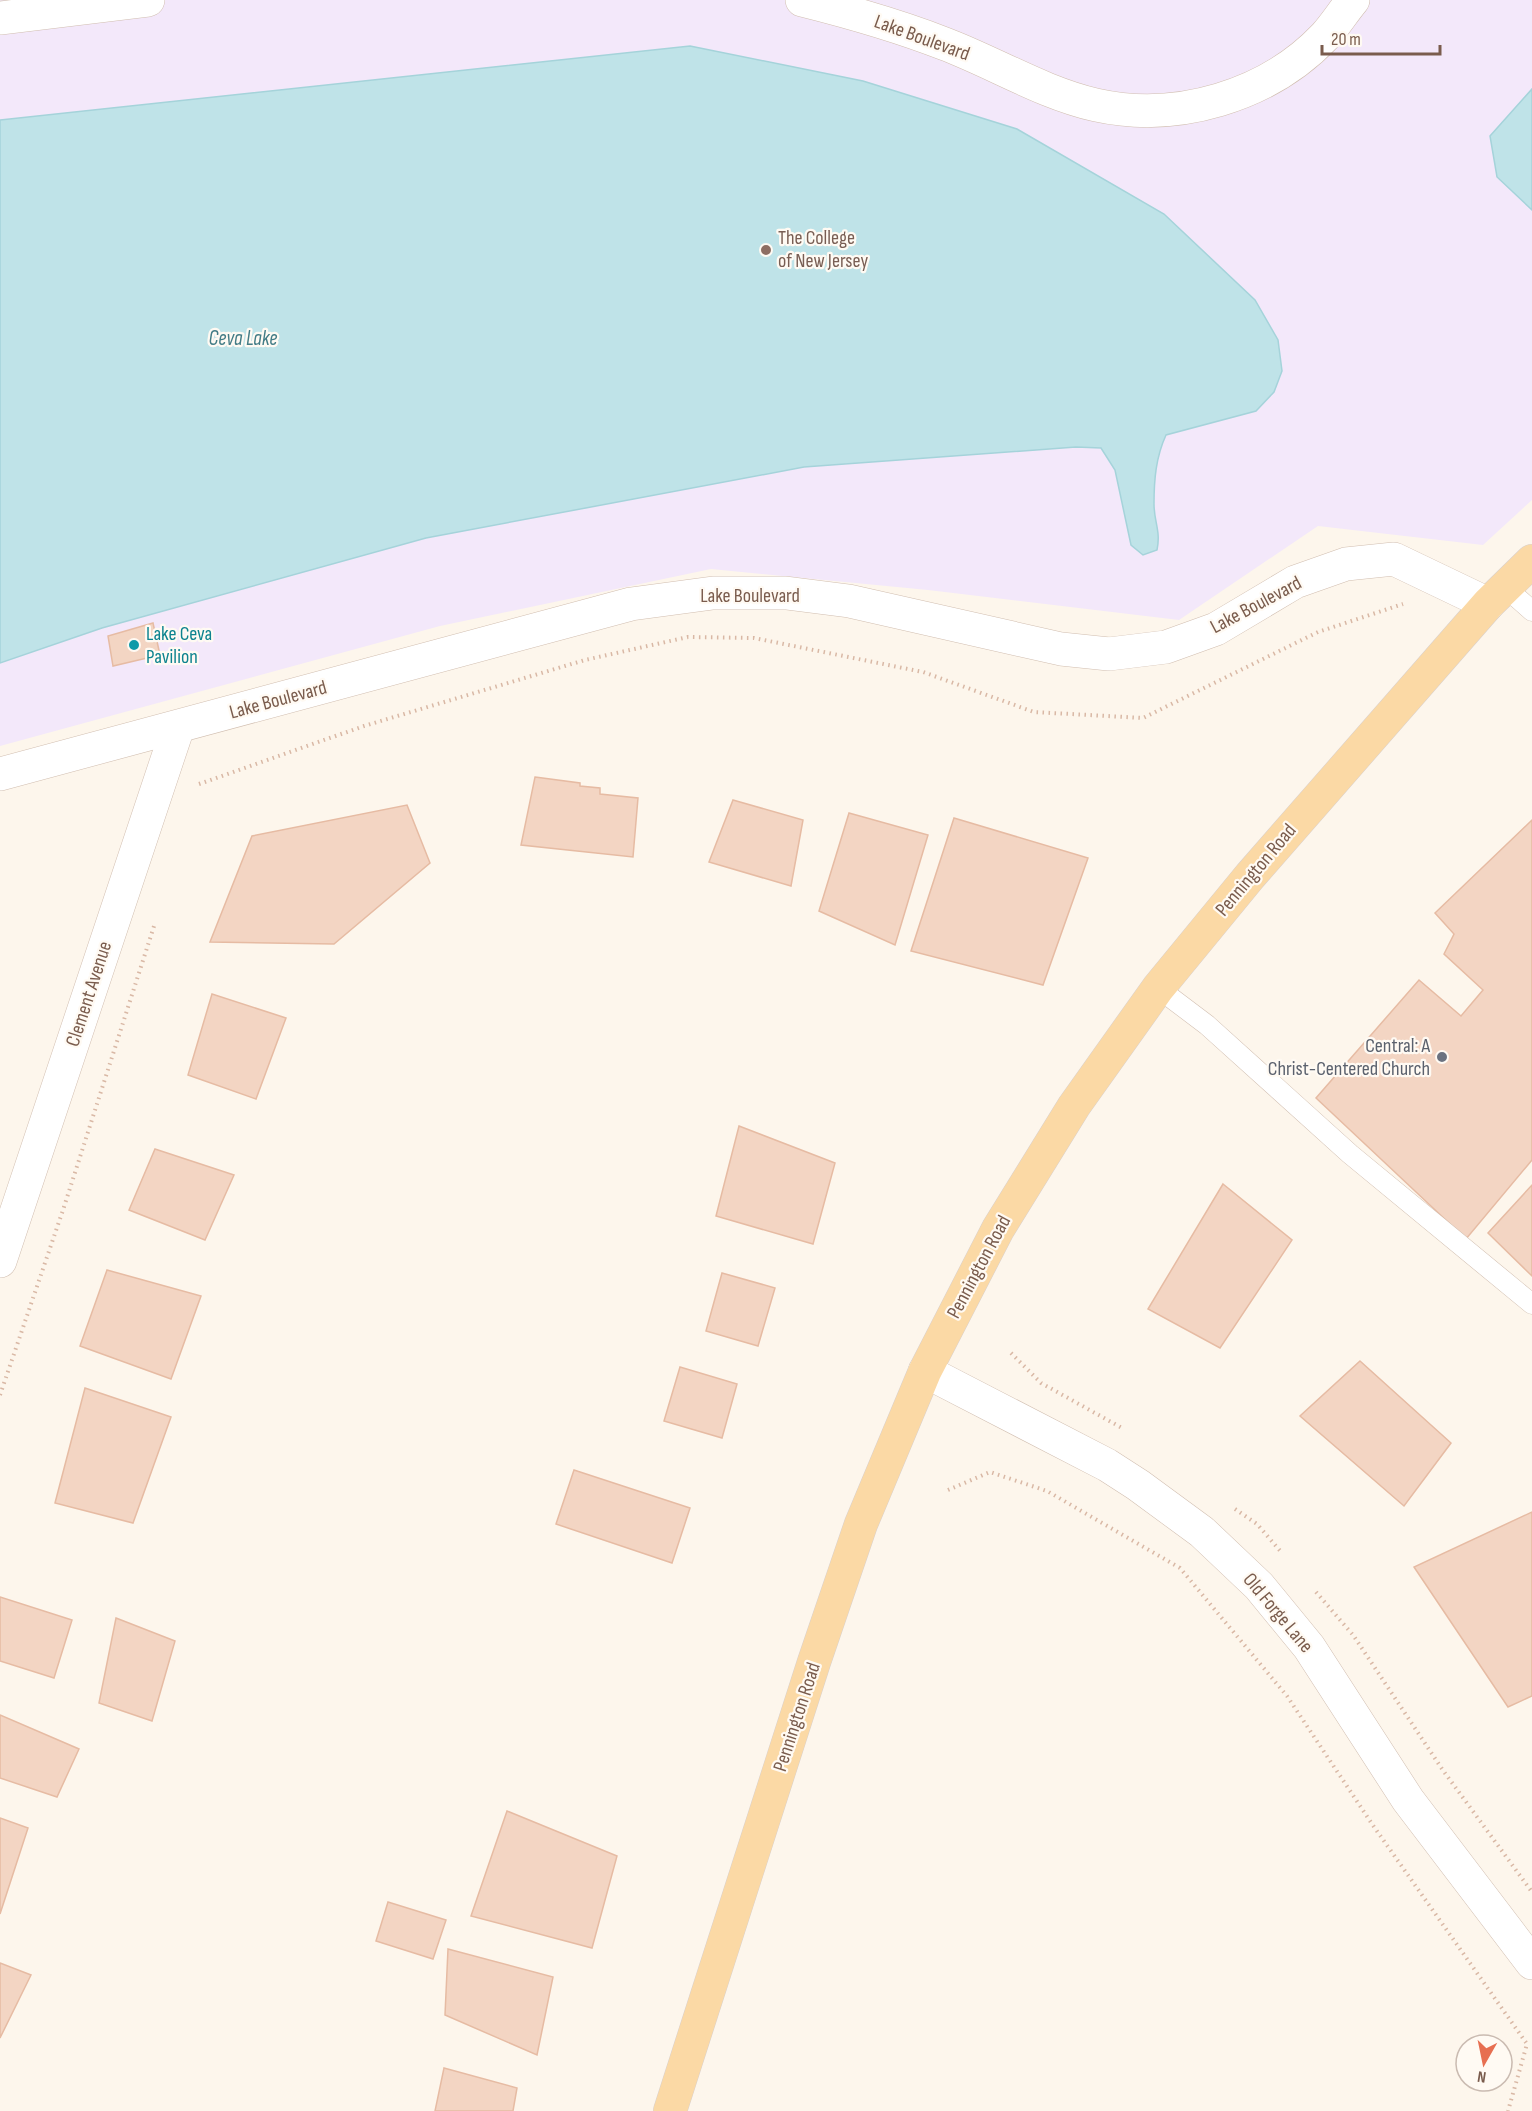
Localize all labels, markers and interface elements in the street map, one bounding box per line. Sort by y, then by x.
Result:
street label: Lake Boulevard [871,10,973,66]
scale bar [1322,18,1440,56]
text: 20 m [1331,29,1361,50]
place label: The College of New Jersey [778,226,868,273]
marker: The College of New Jersey [759,243,773,257]
water label: Ceva Lake [209,326,277,351]
street label: Lake Boulevard [1206,571,1306,639]
street label: Lake Boulevard [700,584,800,608]
place label: Lake Ceva Pavilion [146,622,212,669]
marker: Lake Ceva Pavilion [127,638,141,652]
street label: Lake Boulevard [227,676,329,724]
street label: Pennington Road [1210,819,1302,921]
street label: Clement Avenue [61,938,117,1050]
place label: Central: A Christ-Centered Church [1268,1034,1430,1081]
marker: Central: A Christ-Centered Church [1435,1050,1449,1064]
street label: Pennington Road [942,1211,1016,1323]
street label: Old Forge Lane [1238,1568,1318,1658]
street label: Pennington Road [768,1660,826,1774]
north arrow [1454,2033,1514,2093]
text: N [1476,2066,1488,2086]

